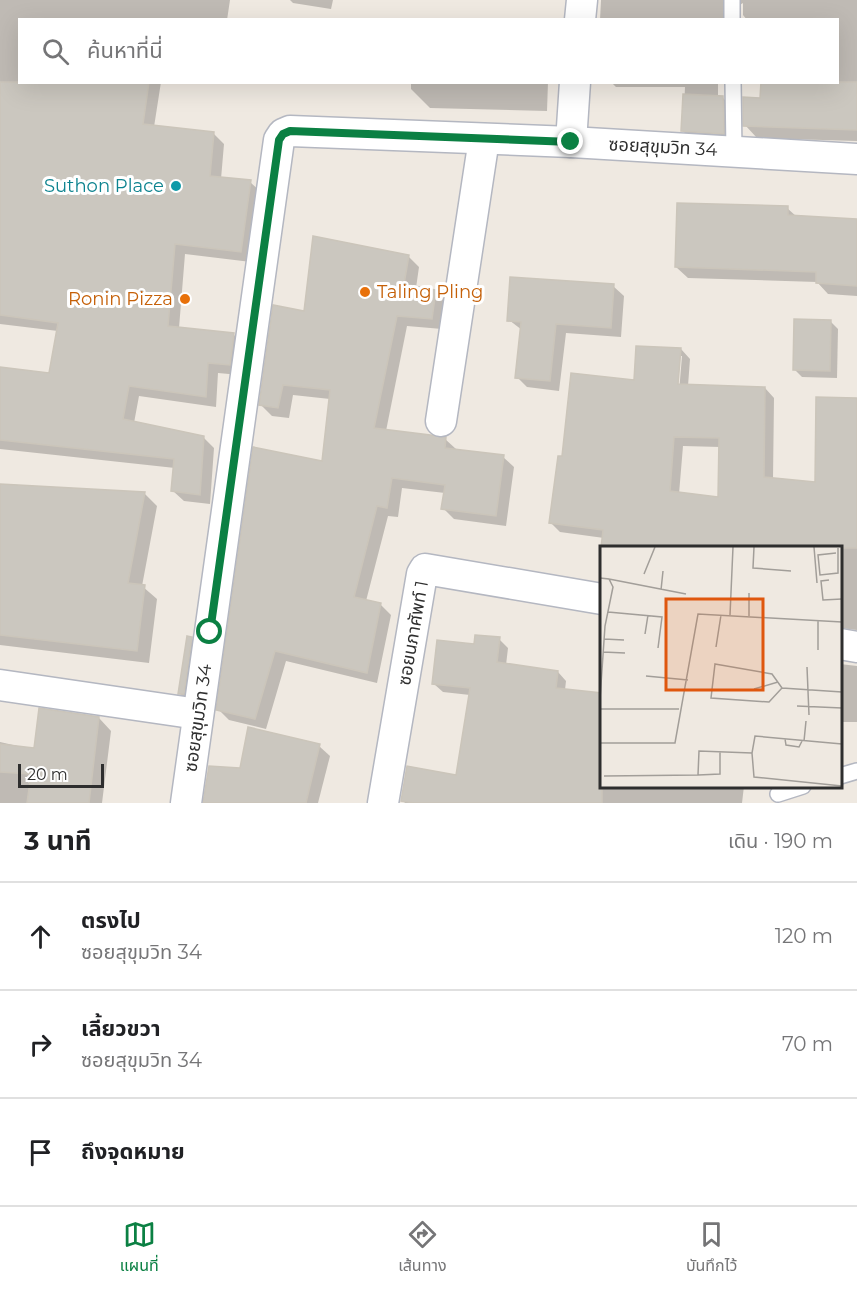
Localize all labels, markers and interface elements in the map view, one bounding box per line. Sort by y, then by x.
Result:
search box [18,18,839,84]
icon: search [39,35,72,68]
text: ค้นหาที่นี่ [87,37,163,64]
route end [557,128,583,154]
street label: ซอยสุขุมวิท 34 [608,133,718,161]
place label: Suthon Place [44,175,164,197]
marker: Suthon Place [169,179,183,193]
place label: Taling Pling [377,281,483,303]
marker: Taling Pling [358,285,372,299]
place label: Ronin Pizza [68,288,173,310]
marker: Ronin Pizza [178,292,192,306]
inset map [600,546,842,788]
street label: ซอยนภาศัพท์ 1 [393,579,433,687]
route start [196,618,222,644]
street label: ซอยสุขุมวิท 34 [180,662,216,773]
scale bar [18,761,104,788]
text: 20 m [27,765,68,784]
text: 3 นาที [24,825,92,857]
text: เดิน · 190 m [728,829,833,853]
text: ตรงไป [81,907,141,934]
icon: ahead [24,920,57,953]
text: 120 m [775,924,833,948]
text: ซอยสุขุมวิท 34 [81,940,202,964]
text: เลี้ยวขวา [81,1015,161,1042]
icon: right [24,1028,57,1061]
text: 70 m [782,1032,833,1056]
text: ซอยสุขุมวิท 34 [81,1048,202,1072]
icon: arrive [24,1136,57,1169]
text: ถึงจุดหมาย [81,1138,185,1165]
tab: แผนที่ [120,1218,159,1278]
tab: เส้นทาง [398,1218,446,1278]
tab: บันทึกไว้ [686,1218,737,1278]

